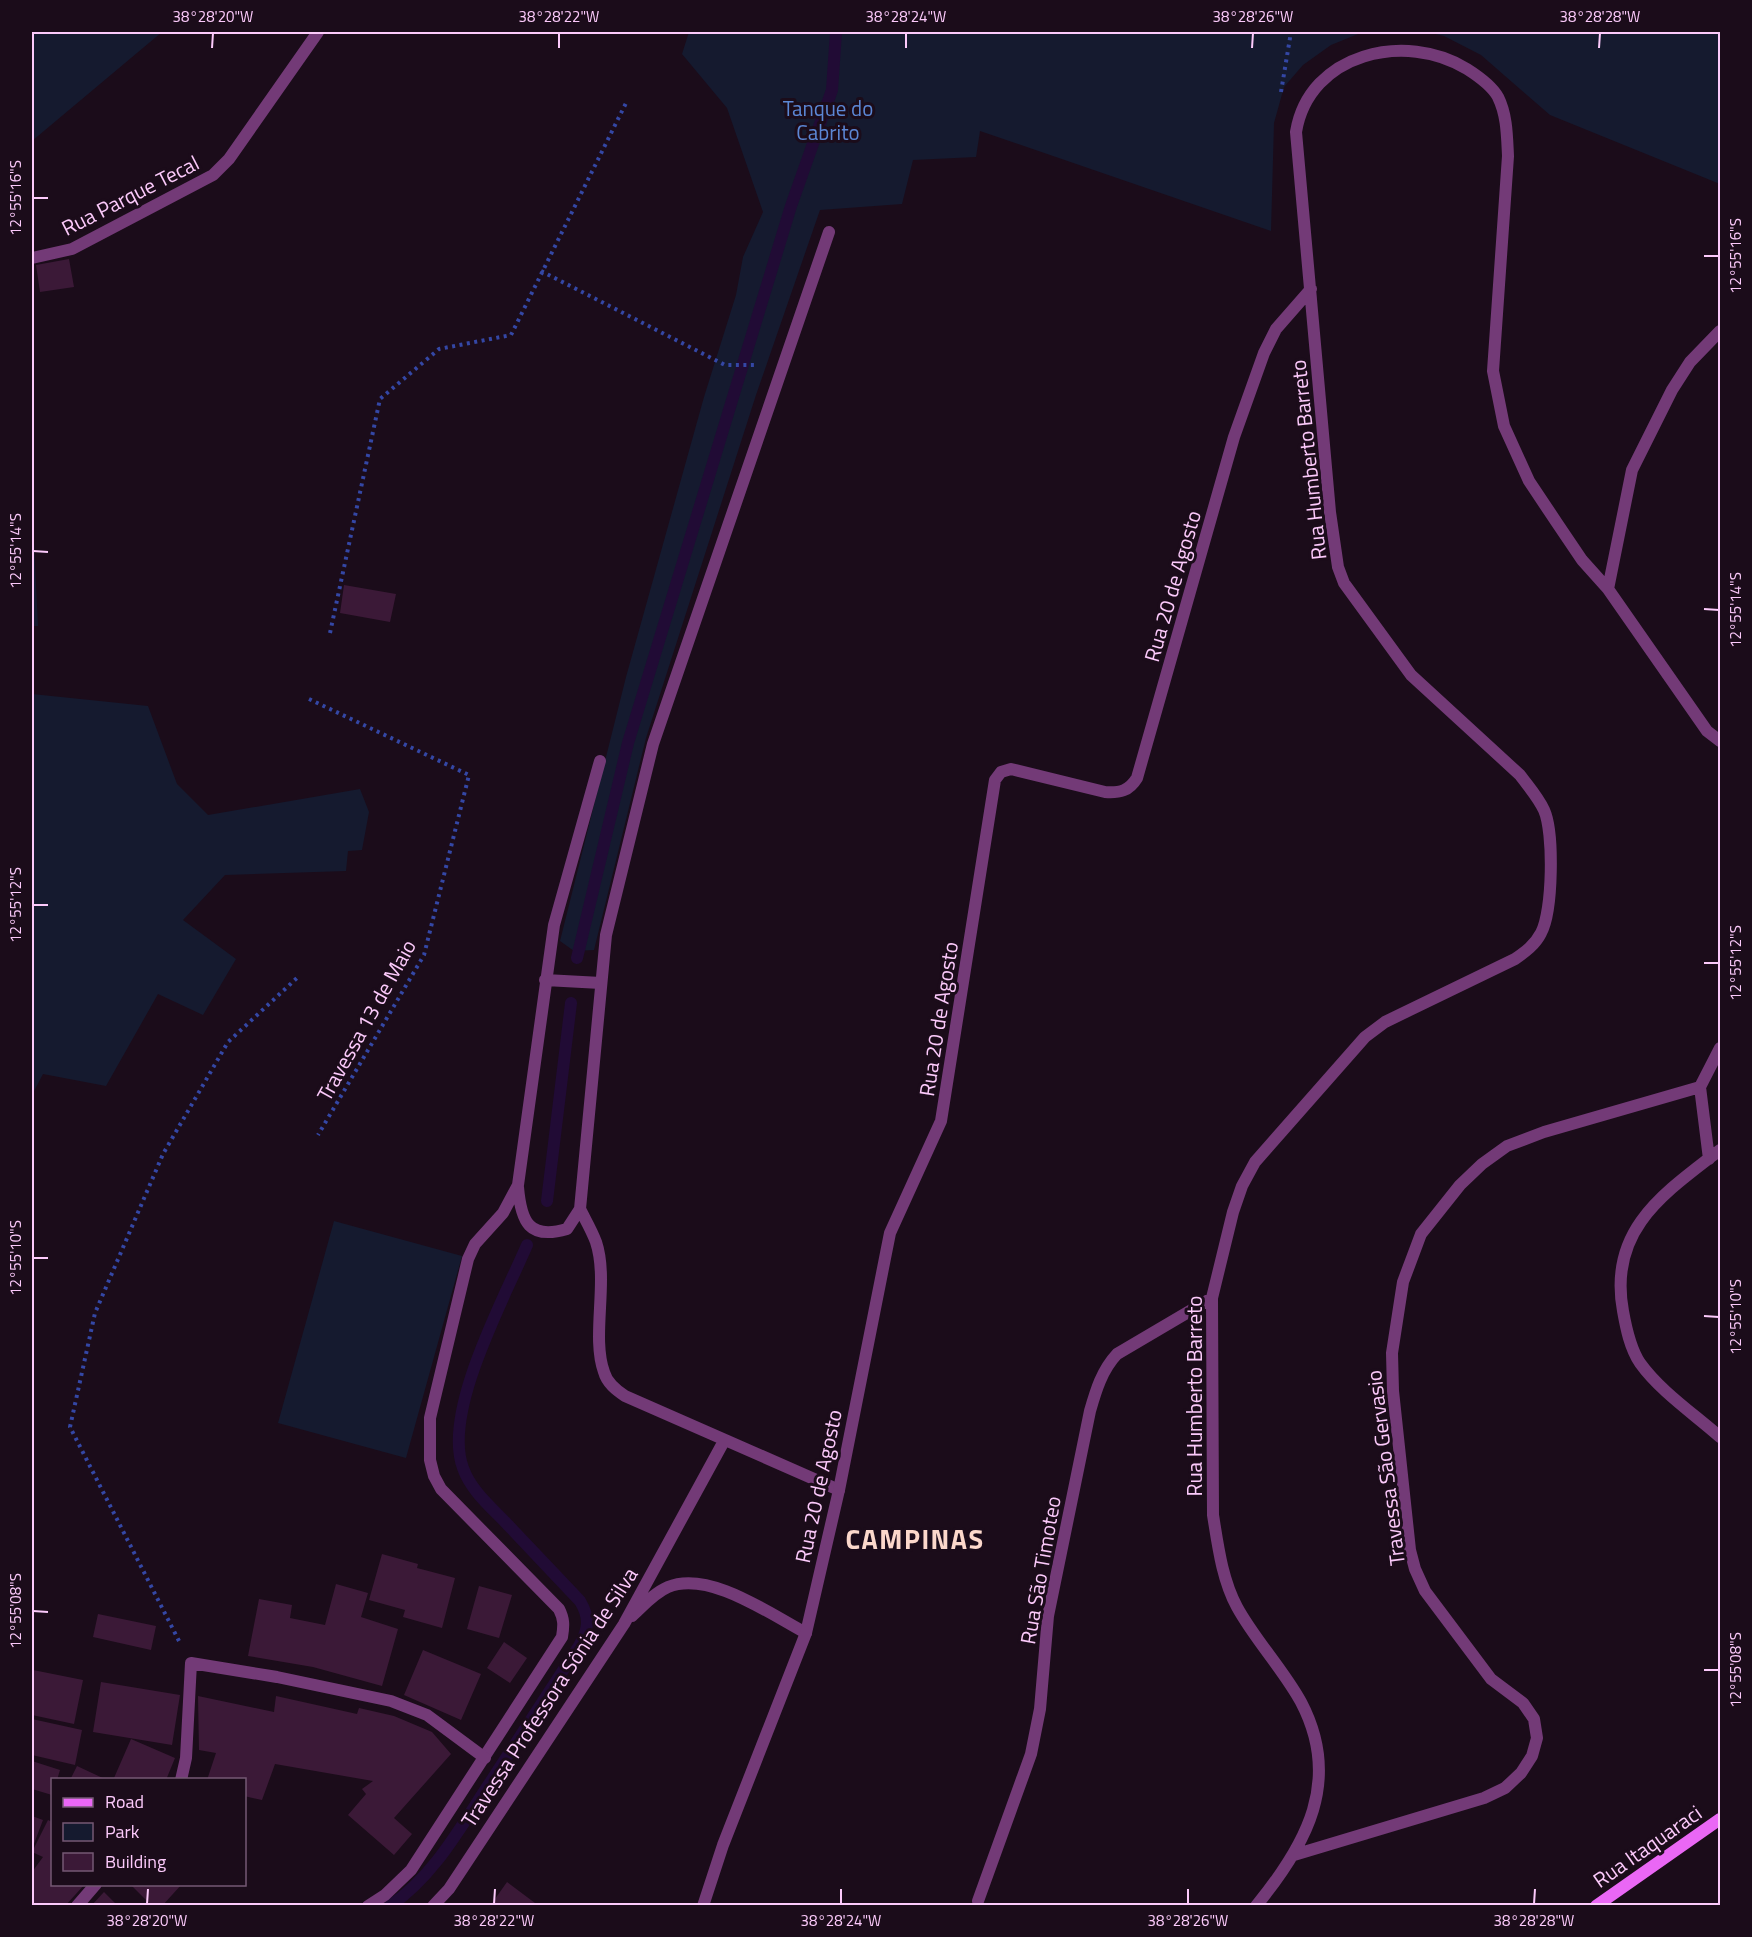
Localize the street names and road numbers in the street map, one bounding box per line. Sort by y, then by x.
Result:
street label: Rua Parque Tecal [56,147,204,243]
street label: Rua Humberto Barreto [1282,358,1334,562]
street label: Rua 20 de Agosto [1135,507,1209,665]
street label: Travessa 13 de Maio [308,933,424,1107]
street label: Rua 20 de Agosto [910,939,966,1099]
street label: Rua Humberto Barreto [1178,1296,1210,1496]
street label: Travessa São Gervasio [1357,1369,1413,1567]
street label: Rua 20 de Agosto [786,1406,850,1566]
street label: Rua São Timoteo [1011,1493,1069,1647]
street label: Travessa Professora Sônia de Silva [453,1560,646,1833]
street label: Rua Itaquaraci [1586,1797,1708,1895]

